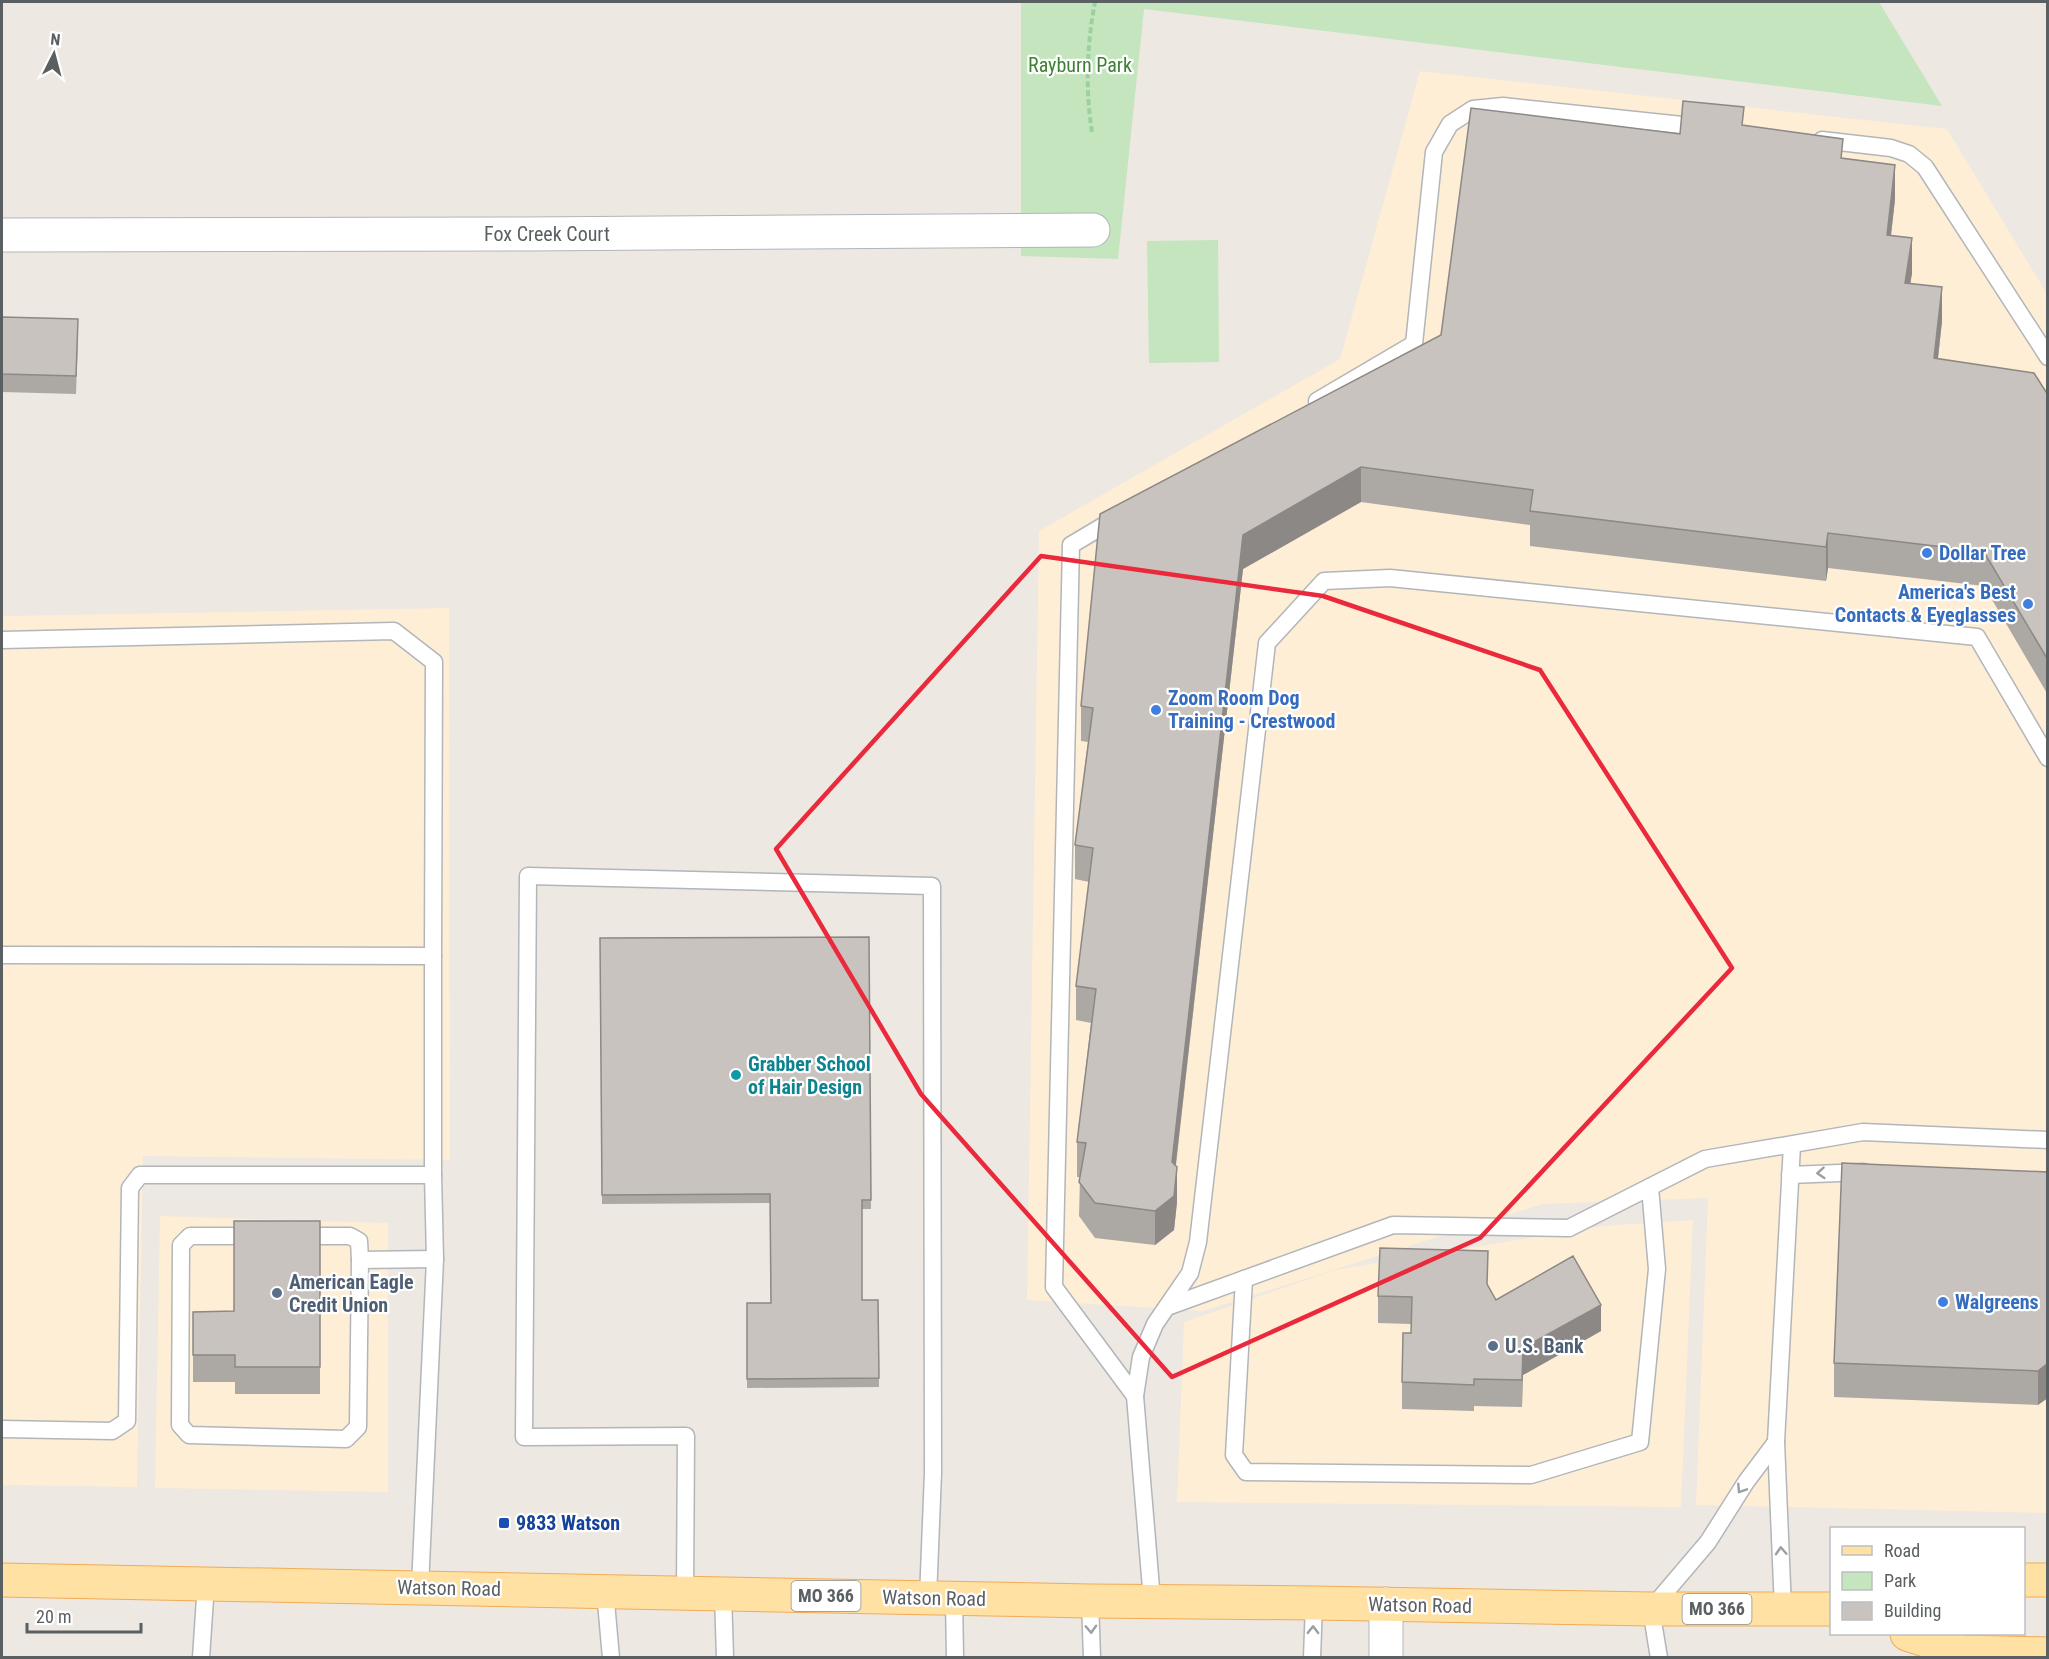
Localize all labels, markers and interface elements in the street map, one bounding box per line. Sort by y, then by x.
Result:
north arrow [24,24,84,84]
text: N [50,30,61,50]
park label: Rayburn Park [1028,53,1132,77]
street label: Fox Creek Court [484,222,610,246]
place label: Dollar Tree [1939,541,2026,565]
marker: Dollar Tree [1920,546,1934,560]
place label: America's Best Contacts & Eyeglasses [1835,580,2016,627]
marker: America's Best Contacts & Eyeglasses [2021,597,2035,611]
place label: Zoom Room Dog Training - Crestwood [1168,686,1335,733]
marker: Zoom Room Dog Training - Crestwood [1149,703,1163,717]
place label: Grabber School of Hair Design [748,1052,871,1099]
marker: Grabber School of Hair Design [729,1068,743,1082]
one-way arrow [1817,1166,1826,1179]
place label: American Eagle Credit Union [289,1270,414,1317]
marker: American Eagle Credit Union [270,1286,284,1300]
place label: Walgreens [1955,1290,2039,1314]
marker: Walgreens [1936,1295,1950,1309]
place label: U.S. Bank [1505,1334,1584,1358]
marker: U.S. Bank [1486,1339,1500,1353]
one-way arrow [1737,1483,1749,1493]
place label: 9833 Watson [516,1511,620,1535]
marker: 9833 Watson [497,1516,511,1530]
legend [1830,1527,2025,1635]
text: Road [1884,1540,1920,1561]
one-way arrow [1774,1546,1787,1555]
text: Park [1884,1570,1916,1591]
street label: Watson Road [397,1575,501,1601]
road number: MO 366 [792,1581,860,1611]
street label: Watson Road [882,1585,986,1611]
street label: Watson Road [1368,1592,1472,1618]
road number: MO 366 [1682,1594,1752,1624]
scale bar [27,1596,141,1634]
text: Building [1884,1600,1941,1621]
text: 20 m [36,1606,71,1627]
one-way arrow [1085,1625,1098,1634]
one-way arrow [1307,1626,1319,1635]

